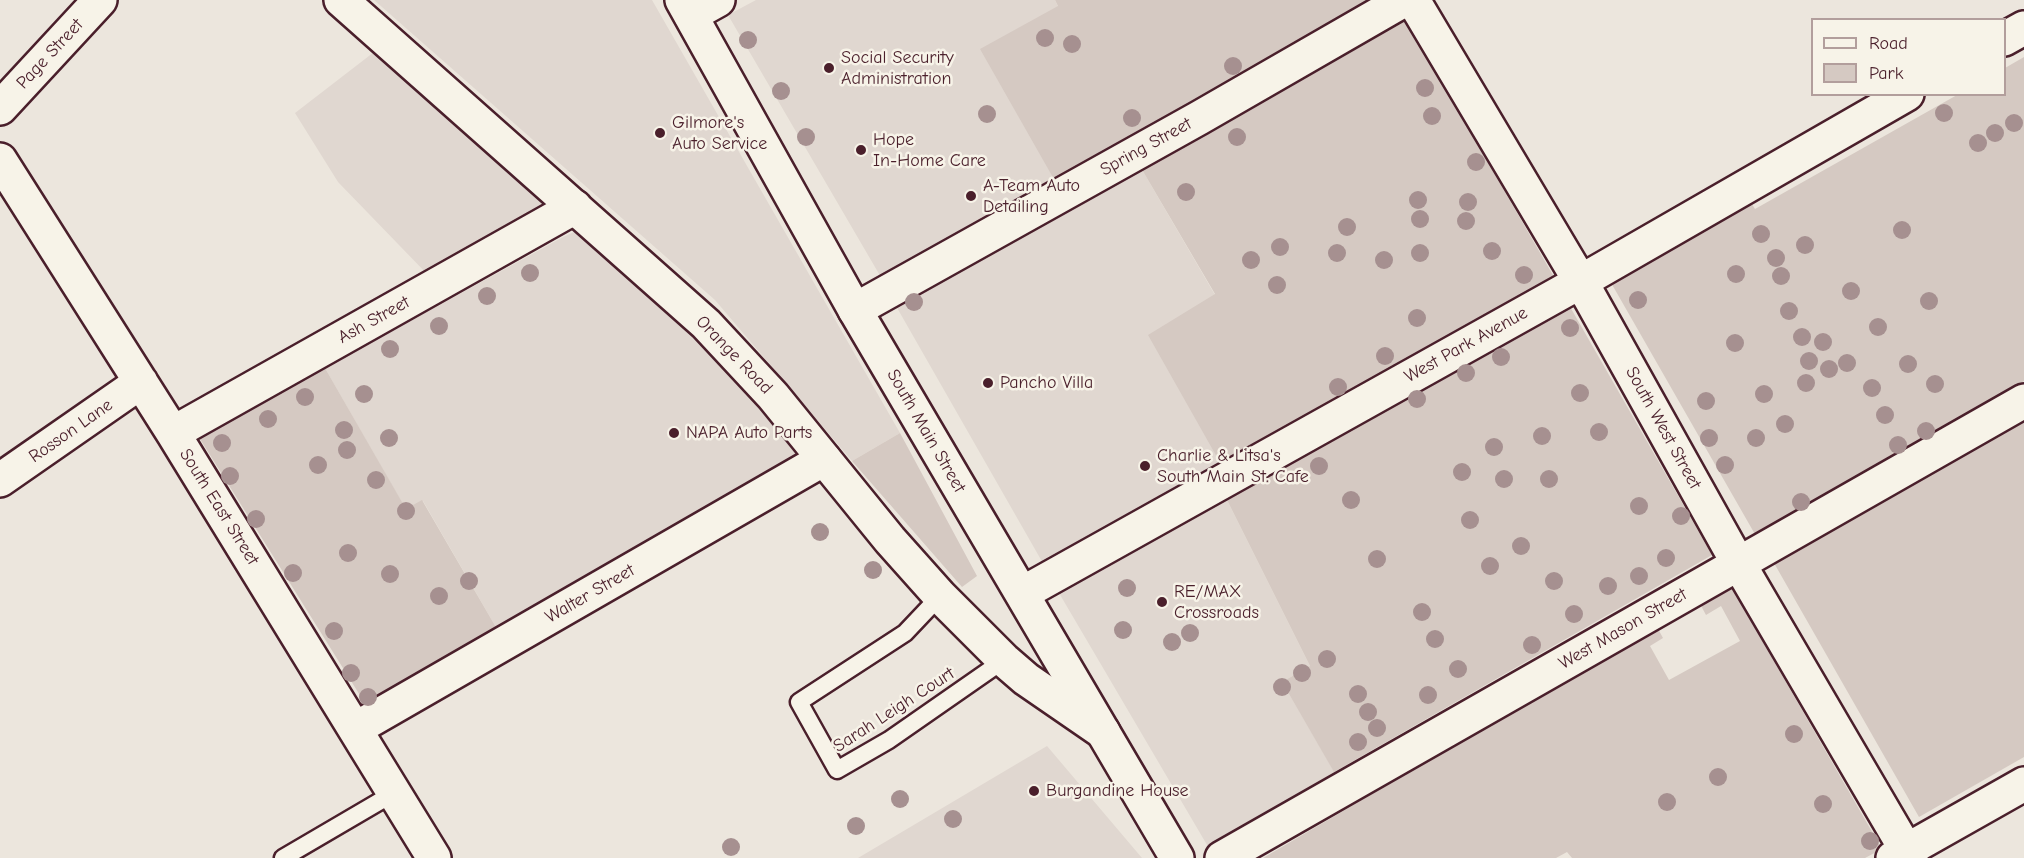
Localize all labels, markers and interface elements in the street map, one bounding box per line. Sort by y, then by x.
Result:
street label: Page Street [12,14,88,94]
legend [1811,18,2006,96]
text: Road [1869,33,1908,54]
place label: Social Security Administration [841,47,954,90]
marker: Social Security Administration [822,61,836,75]
text: Park [1869,63,1903,84]
place label: Gilmore's Auto Service [672,112,767,154]
street label: Spring Street [1096,113,1196,181]
marker: Gilmore's Auto Service [653,126,667,140]
place label: Hope In-Home Care [873,129,986,172]
marker: Hope In-Home Care [854,143,868,157]
place label: A-Team Auto Detailing [983,175,1080,218]
marker: A-Team Auto Detailing [964,189,978,203]
street label: Ash Street [334,291,414,349]
street label: West Park Avenue [1401,302,1531,388]
street label: Orange Road [691,311,777,399]
street label: South West Street [1620,363,1706,493]
street label: South Main Street [882,365,970,497]
place label: Pancho Villa [1000,372,1093,394]
marker: Pancho Villa [981,376,995,390]
street label: Rosson Lane [25,394,117,468]
place label: NAPA Auto Parts [686,422,812,444]
marker: NAPA Auto Parts [667,426,681,440]
street label: South East Street [175,445,263,569]
place label: Charlie & Litsa's South Main St. Cafe [1157,445,1309,488]
marker: Charlie & Litsa's South Main St. Cafe [1138,459,1152,473]
street label: Walter Street [542,560,638,628]
place label: RE/MAX Crossroads [1174,581,1259,624]
street label: West Mason Street [1555,584,1691,674]
marker: RE/MAX Crossroads [1155,595,1169,609]
street label: Sarah Leigh Court [829,663,959,757]
place label: Burgandine House [1046,780,1189,802]
marker: Burgandine House [1027,784,1041,798]

